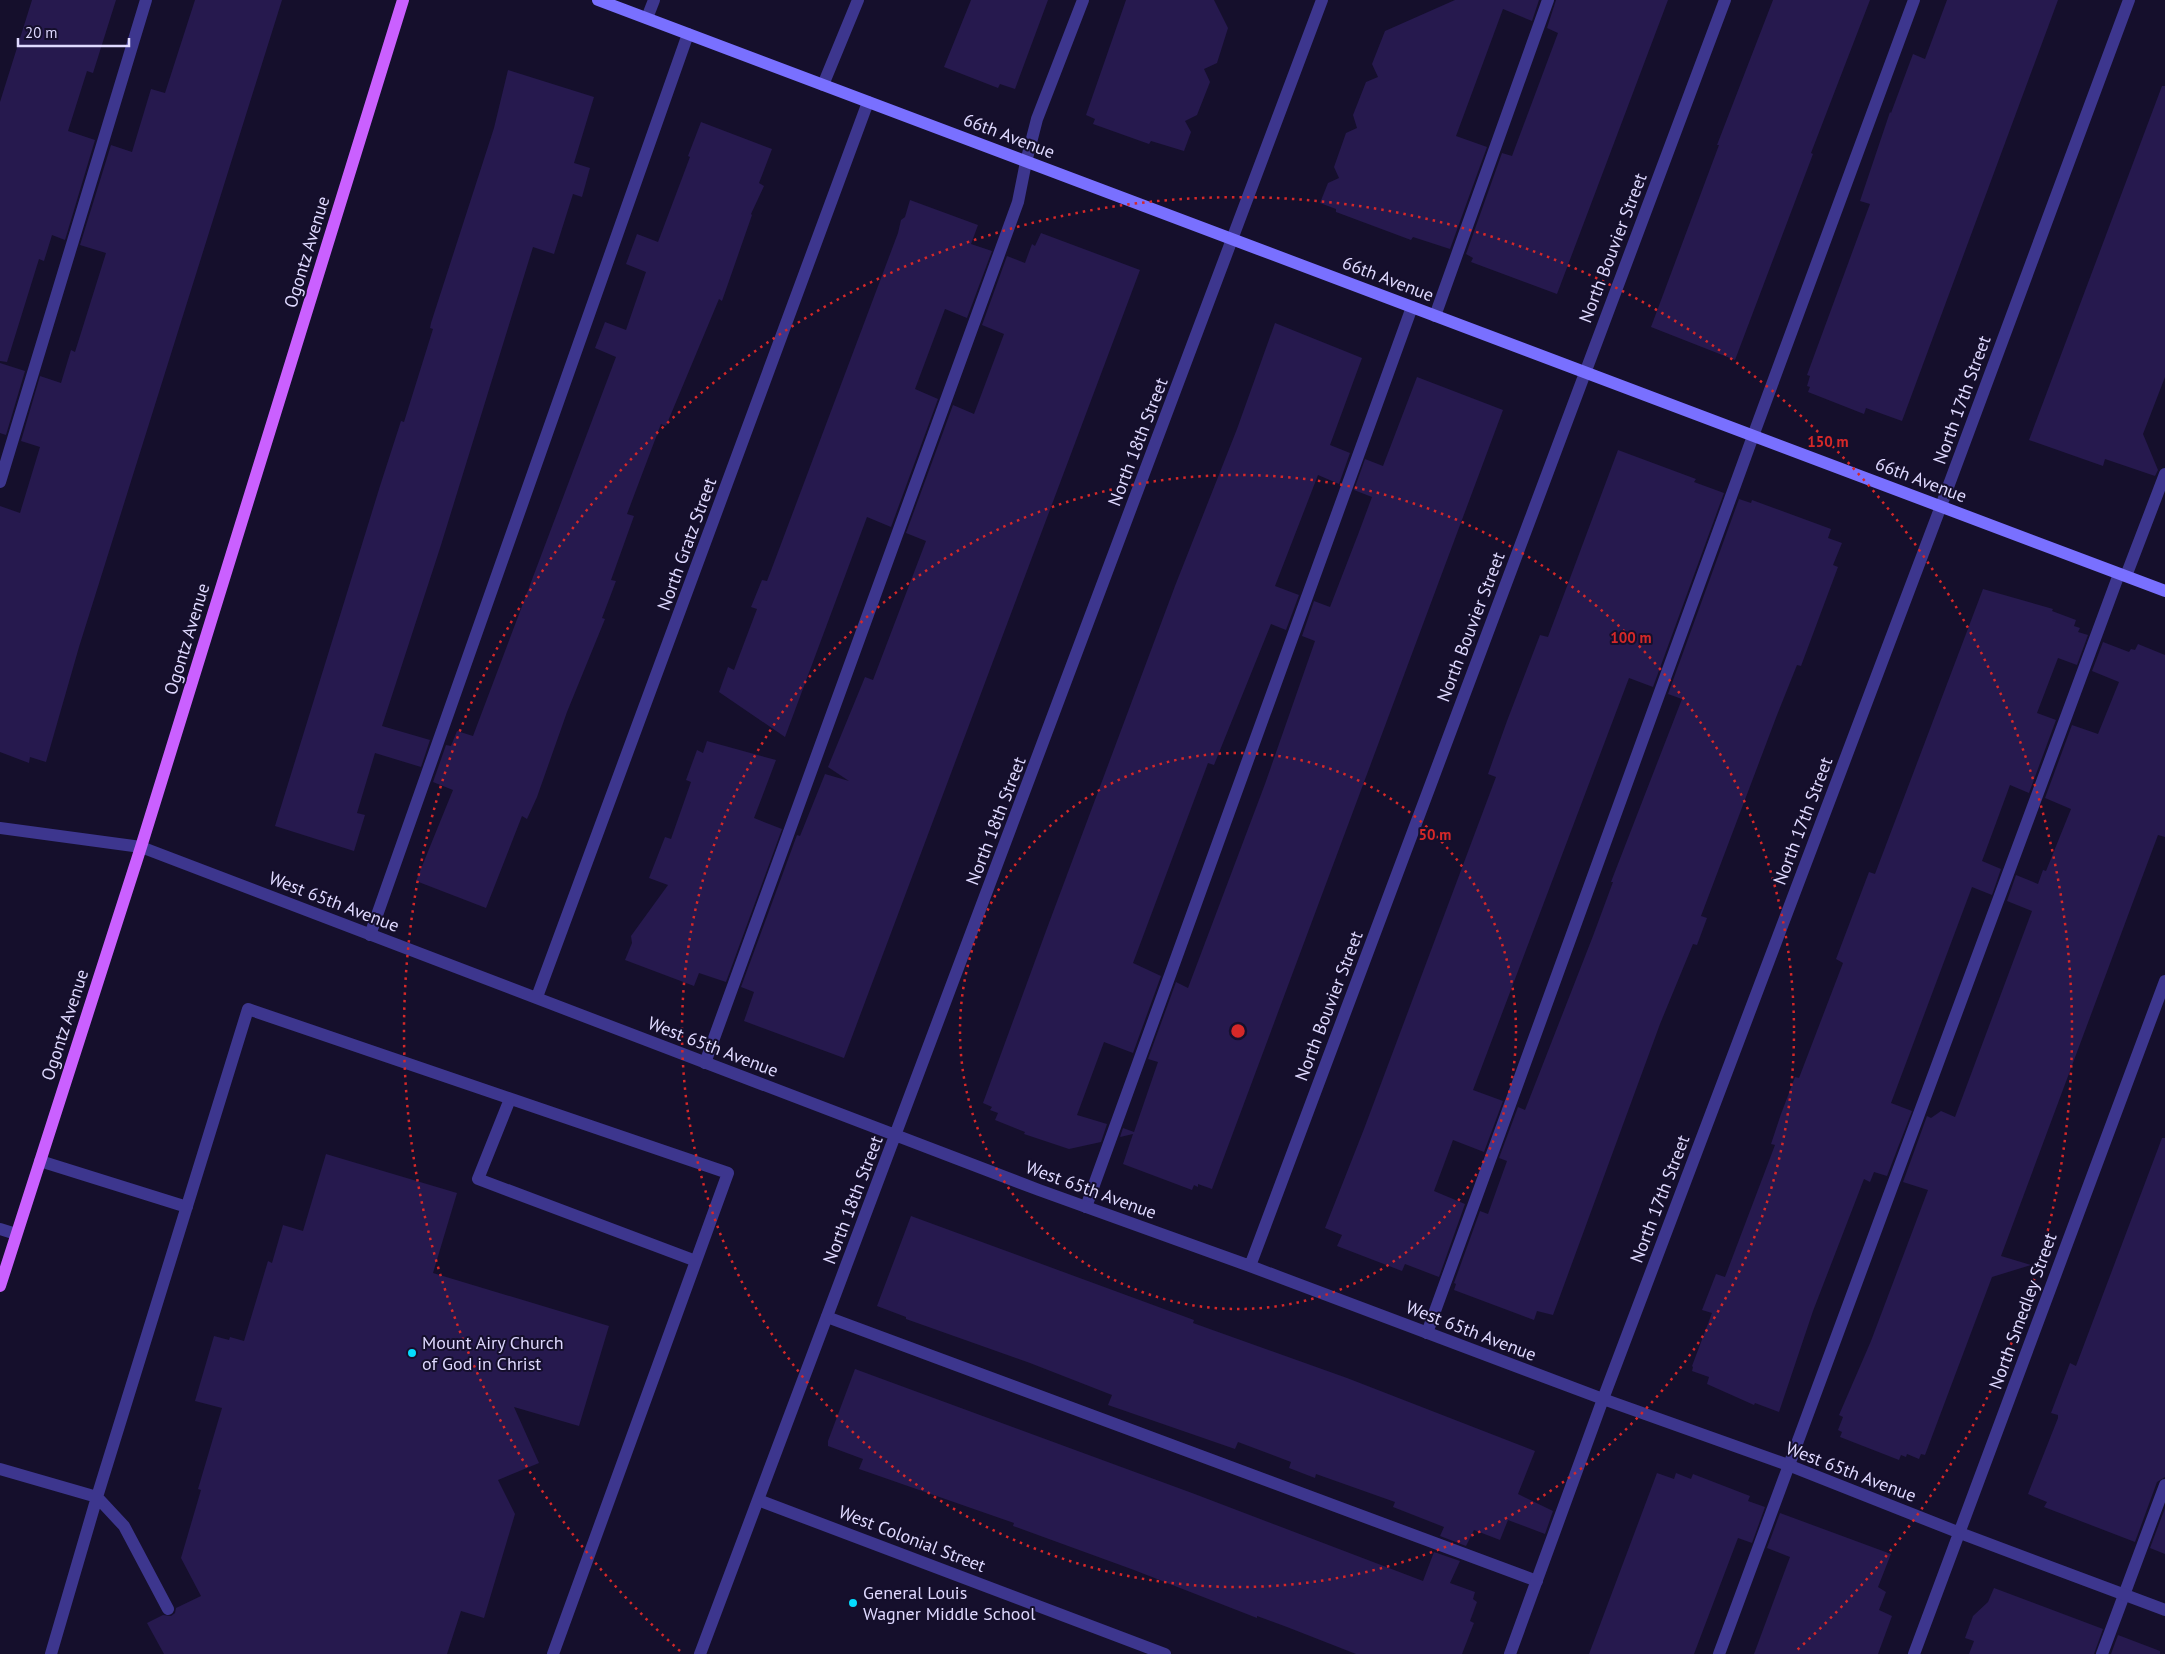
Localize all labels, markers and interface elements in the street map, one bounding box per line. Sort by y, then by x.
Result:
scale bar [18,15,129,47]
text: 20 m [25,23,58,42]
street label: 66th Avenue [960,108,1058,163]
street label: North Bouvier Street [1573,170,1652,326]
street label: Ogontz Avenue [279,193,334,310]
street label: 66th Avenue [1339,251,1437,306]
street label: North 17th Street [1928,332,1995,467]
street label: North 18th Street [1103,374,1173,509]
text: 150 m [1807,432,1849,451]
street label: 66th Avenue [1872,452,1970,507]
street label: North Gratz Street [652,474,721,613]
street label: North Bouvier Street [1431,549,1510,705]
street label: Ogontz Avenue [159,580,214,697]
text: 100 m [1610,628,1652,647]
street label: North 18th Street [961,753,1031,888]
street label: North 17th Street [1768,754,1837,888]
text: 50 m [1419,825,1451,844]
street label: West 65th Avenue [266,866,403,937]
street label: North Bouvier Street [1289,928,1368,1084]
street label: Ogontz Avenue [36,966,93,1083]
street label: West 65th Avenue [645,1011,782,1082]
centre of rings [1229,1022,1247,1040]
street label: North 18th Street [818,1132,888,1267]
street label: North 17th Street [1625,1132,1694,1266]
street label: West 65th Avenue [1022,1155,1160,1224]
street label: North Smedley Street [1984,1230,2062,1392]
street label: West 65th Avenue [1403,1295,1540,1366]
place label: Mount Airy Church of God in Christ [422,1331,564,1375]
marker: Mount Airy Church of God in Christ [406,1347,418,1359]
street label: West 65th Avenue [1783,1436,1920,1507]
street label: West Colonial Street [835,1500,989,1577]
place label: General Louis Wagner Middle School [863,1581,1036,1625]
marker: General Louis Wagner Middle School [847,1597,859,1609]

